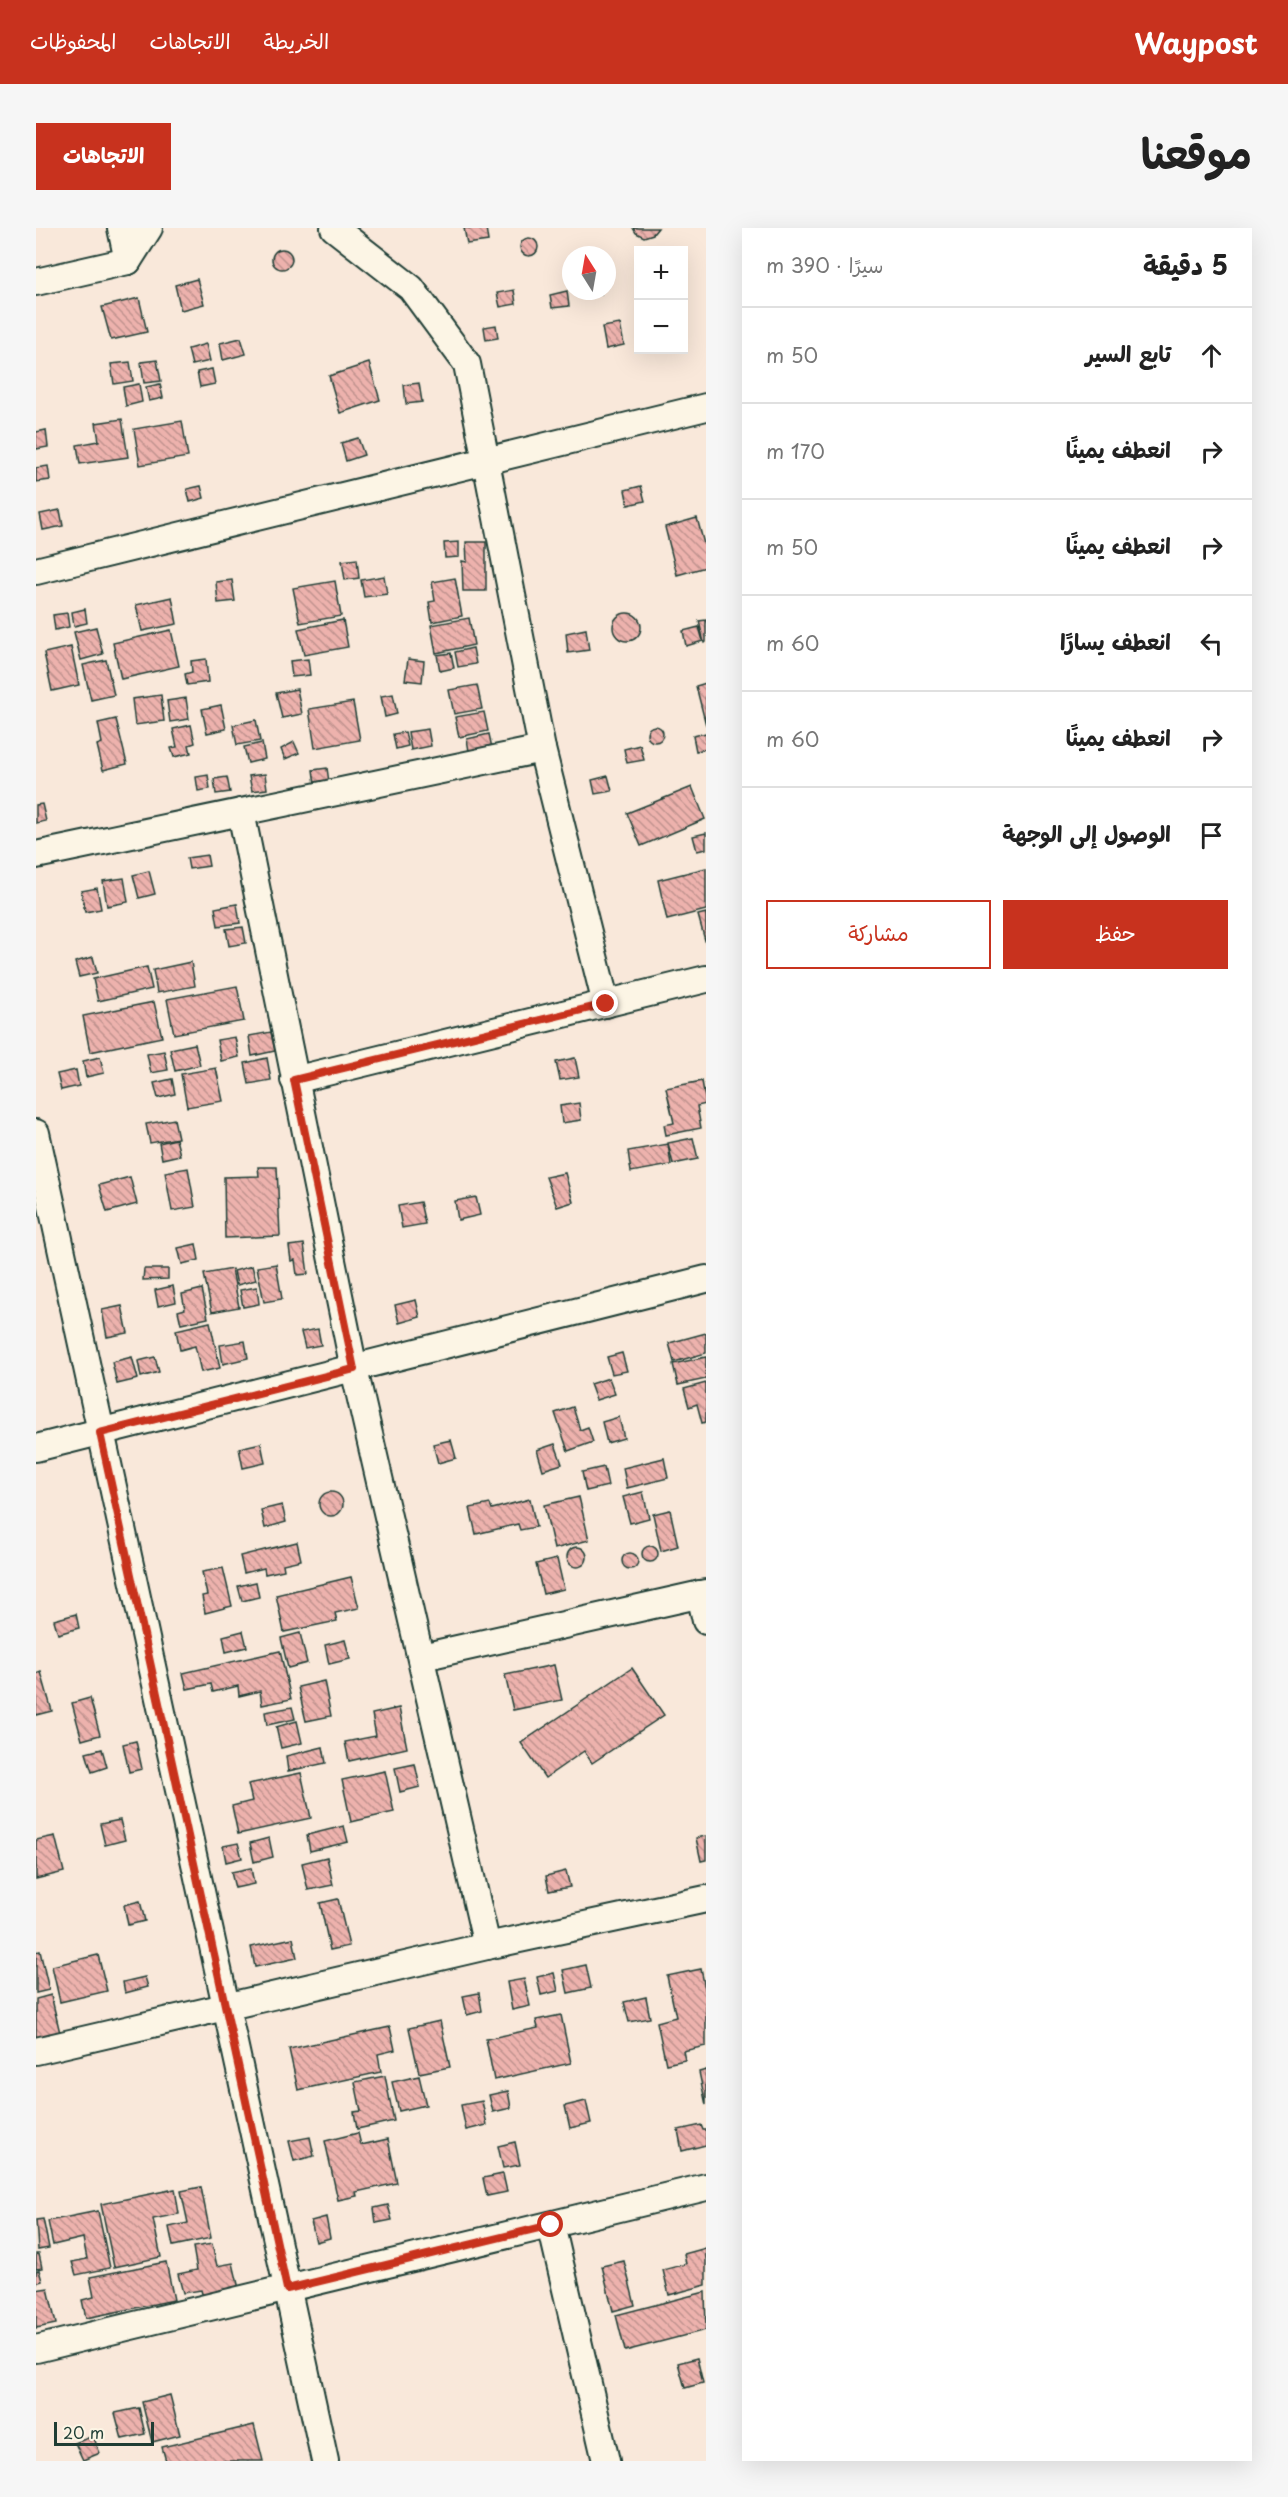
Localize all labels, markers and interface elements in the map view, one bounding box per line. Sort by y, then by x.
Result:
text: Waypost [1134,21,1258,64]
text: المحفوظات [30,24,116,56]
text: الاتجاهات [149,24,231,56]
text: الخريطة [264,24,329,56]
text: موقعنا [1141,120,1252,183]
button: الاتجاهات [36,123,171,190]
text: 5 دقيقة [1143,245,1228,284]
north arrow [562,246,616,300]
map controls [634,246,688,354]
button: + [634,246,688,300]
text: سيرًا · 390 m [766,250,883,280]
button: − [634,300,688,354]
text: تابع السير [1086,336,1171,369]
icon: ahead [1195,339,1228,372]
text: 50 m [766,340,818,370]
text: انعطف يمينًا [1066,432,1171,465]
icon: right [1195,435,1228,468]
text: 170 m [766,436,825,466]
text: انعطف يمينًا [1066,528,1171,561]
icon: right [1195,531,1228,564]
text: 50 m [766,532,818,562]
text: انعطف يسارًا [1060,624,1171,657]
icon: left [1195,627,1228,660]
text: 60 m [766,628,819,658]
text: انعطف يمينًا [1066,720,1171,753]
icon: right [1195,723,1228,756]
text: 60 m [766,724,819,754]
text: الوصول إلى الوجهة [1002,816,1171,849]
icon: arrive [1195,819,1228,852]
button: مشاركة [766,900,991,969]
button: حفظ [1003,900,1228,969]
route end [592,990,618,1016]
route start [537,2211,563,2237]
scale bar [54,2419,154,2446]
text: 20 m [63,2420,104,2444]

